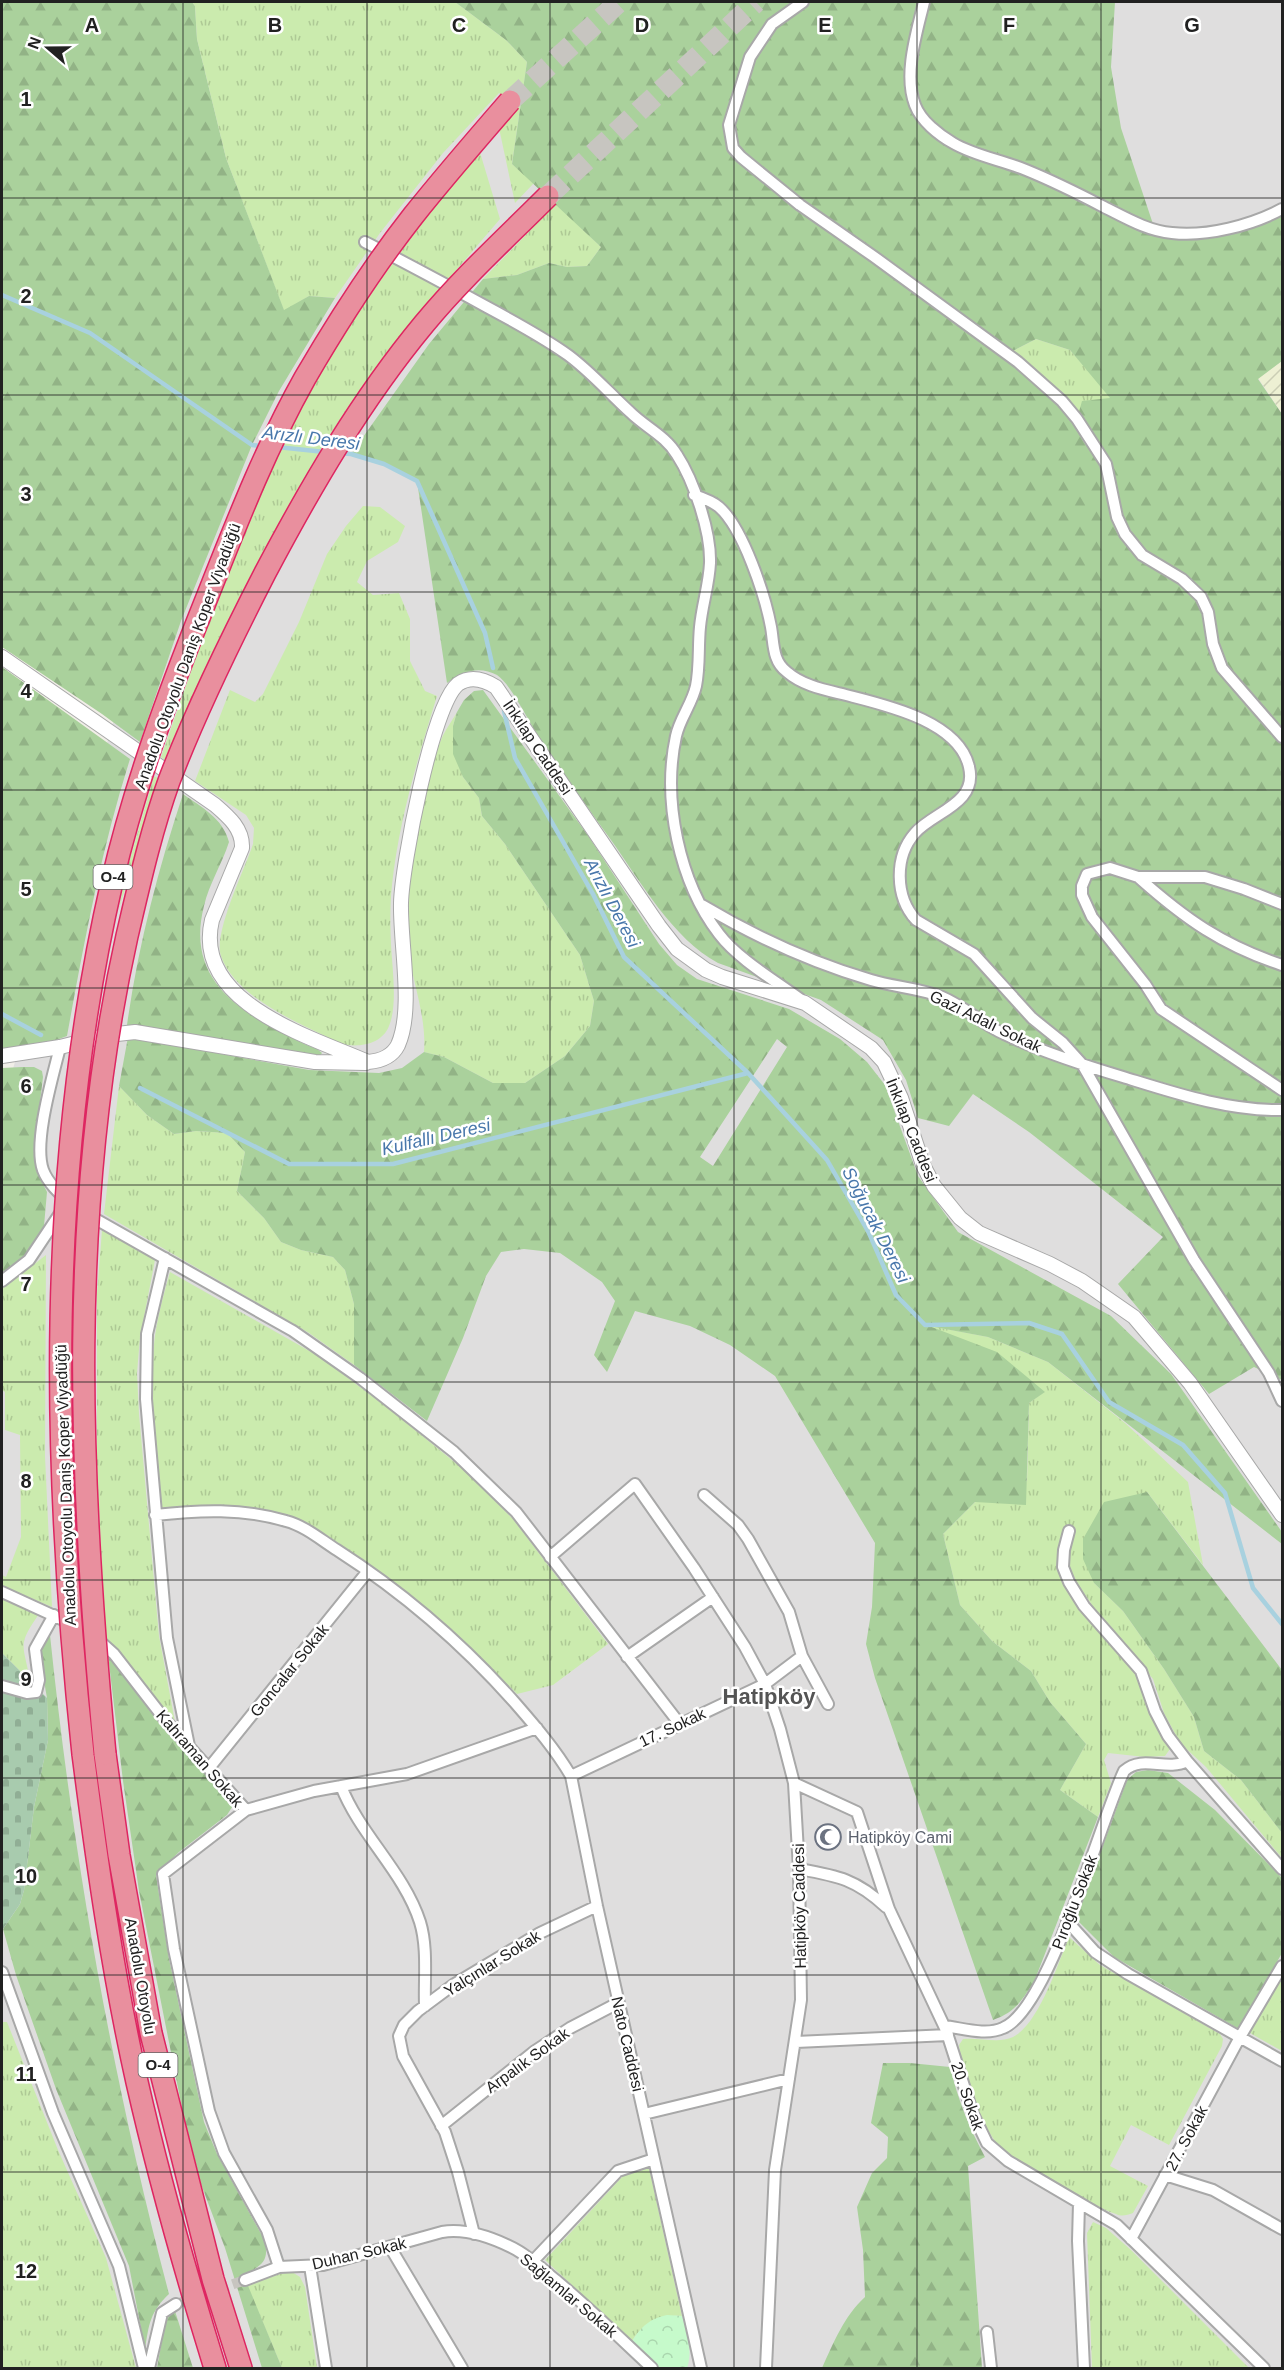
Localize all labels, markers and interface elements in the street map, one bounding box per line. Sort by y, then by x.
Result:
text: A [85,14,99,36]
text: B [268,14,282,36]
text: C [452,14,466,36]
text: D [635,14,649,36]
text: E [818,14,832,36]
text: F [1003,14,1015,36]
text: G [1184,14,1200,36]
north arrow [18,18,78,78]
text: N [24,35,44,51]
text: 1 [20,88,32,110]
text: 2 [20,285,32,307]
water label: Arızlı Deresi [260,422,362,454]
text: 3 [20,483,32,505]
street label: Anadolu Otoyolu Daniş Koper Viyadüğü [131,521,244,791]
text: 4 [20,680,32,702]
street label: İnkılap Caddesi [500,696,576,798]
water label: Arızlı Deresi [580,854,644,952]
road number: O-4 [94,865,132,889]
text: 5 [20,878,32,900]
street label: Gazi Adalı Sokak [927,987,1045,1056]
text: 6 [20,1075,32,1097]
street label: İnkılap Caddesi [883,1075,941,1185]
water label: Kulfallı Deresi [380,1115,493,1159]
water label: Soğucak Deresi [838,1164,914,1287]
text: 7 [20,1273,32,1295]
street label: Anadolu Otoyolu Daniş Koper Viyadüğü [52,1344,79,1626]
text: 8 [20,1470,32,1492]
street label: Goncalar Sokak [247,1620,332,1720]
text: 9 [20,1668,32,1690]
district label: Hatipköy [723,1684,816,1709]
street label: 17. Sokak [636,1704,709,1750]
street label: Kahraman Sokak [153,1706,247,1811]
mosque icon: Hatipköy Cami [813,1822,843,1852]
place label: Hatipköy Cami [848,1829,952,1846]
street label: Hatipköy Caddesi [790,1843,809,1969]
street label: Pıroğlu Sokak [1049,1852,1101,1952]
text: 10 [15,1865,37,1887]
street label: Anadolu Otoyolu [122,1916,159,2036]
street label: Yalçınlar Sokak [441,1927,544,2000]
street label: Nato Caddesi [608,1995,647,2093]
street label: Arpalık Sokak [482,2024,573,2096]
road number: O-4 [138,2053,178,2077]
street label: 20. Sokak [948,2060,987,2134]
text: 11 [15,2063,37,2085]
street label: 27. Sokak [1162,2102,1211,2174]
street label: Duhan Sokak [310,2234,409,2273]
street label: Sağlamlar Sokak [517,2250,621,2341]
text: 12 [15,2260,37,2282]

